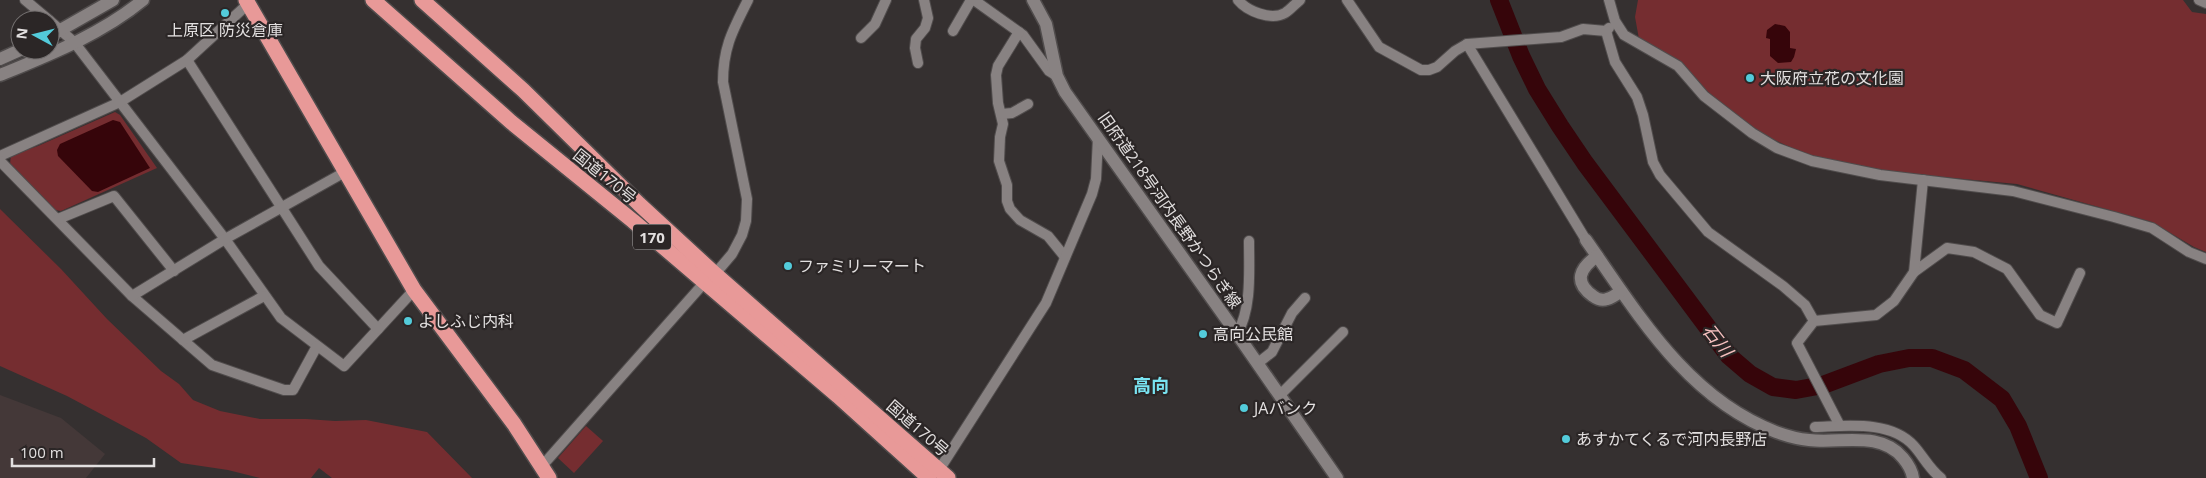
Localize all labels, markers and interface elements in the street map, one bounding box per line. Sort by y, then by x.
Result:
marker: 上原区 防災倉庫 [219,7,231,19]
north arrow [10,10,60,60]
place label: 上原区 防災倉庫 [167,19,283,41]
text: N [11,27,32,40]
place label: 大阪府立花の文化園 [1760,67,1904,89]
marker: 大阪府立花の文化園 [1744,72,1756,84]
street label: 旧府道218号河内長野かつらぎ線 [1093,107,1247,313]
street label: 国道170号 [569,144,641,208]
road number: 170 [633,224,671,250]
place label: ファミリーマート [798,255,926,277]
marker: ファミリーマート [782,260,794,272]
place label: よしふじ内科 [418,310,514,332]
marker: よしふじ内科 [402,315,414,327]
water label: 石川 [1697,318,1740,363]
place label: 高向公民館 [1213,323,1293,345]
marker: 高向公民館 [1197,328,1209,340]
district label: 高向 [1133,373,1169,397]
street label: 国道170号 [882,395,954,461]
place label: JAバンク [1252,397,1317,419]
marker: JAバンク [1238,402,1250,414]
place label: あすかてくるで河内長野店 [1576,428,1767,450]
marker: あすかてくるで河内長野店 [1560,433,1572,445]
scale bar [12,436,155,468]
text: 100 m [20,442,64,462]

